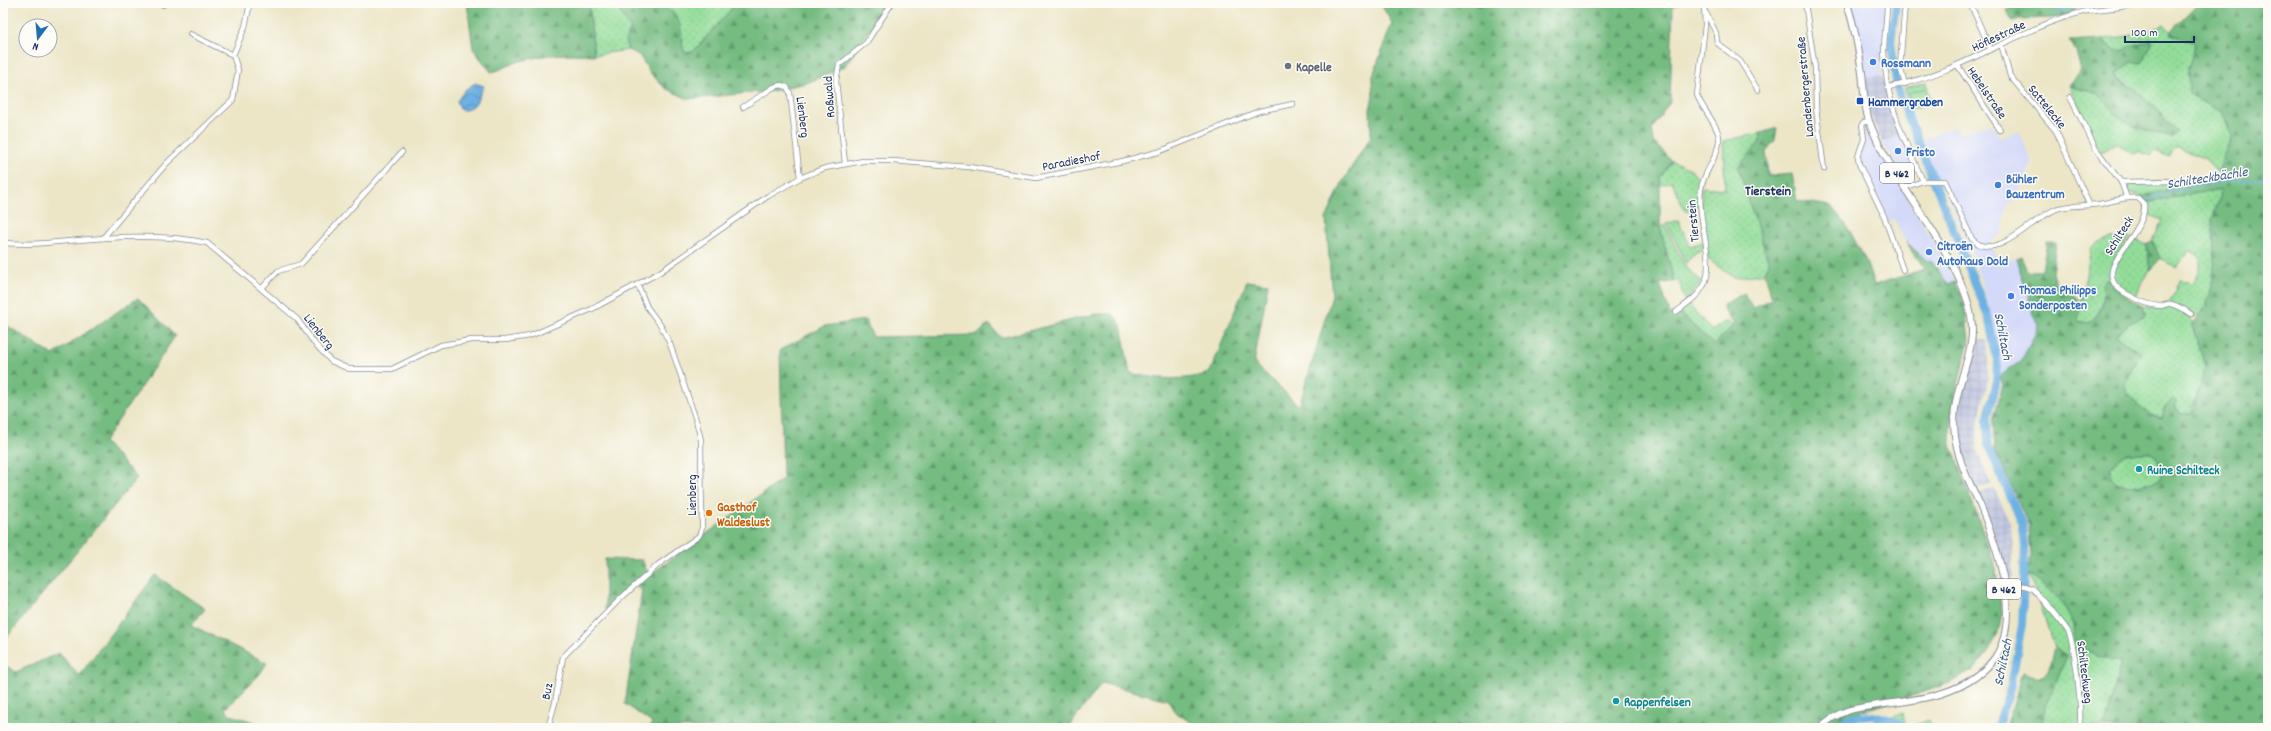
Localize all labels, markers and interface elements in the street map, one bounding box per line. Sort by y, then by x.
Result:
street label: Höflestraße [1969,16,2029,58]
north arrow [18,18,58,58]
scale bar [2125,18,2194,44]
text: 100 m [2131,25,2158,42]
street label: Landenbergerstraße [1793,36,1820,138]
text: N [30,37,41,54]
place label: Rossmann [1881,55,1931,74]
marker: Rossmann [1868,57,1878,67]
place label: Kapelle [1296,59,1332,78]
marker: Kapelle [1283,61,1293,71]
street label: Hebelstraße [1961,63,2011,124]
street label: Roßwald [820,75,841,118]
street label: Sattelecke [2022,81,2070,134]
place label: Hammergraben [1868,94,1943,113]
street label: Lienberg [790,96,814,139]
marker: Hammergraben [1855,96,1865,106]
place label: Fristo [1906,144,1935,163]
marker: Fristo [1893,146,1903,156]
street label: Paradieshof [1041,147,1103,177]
road number: B 462 [1880,163,1914,183]
water label: Schilteckbächle [2166,163,2250,195]
place label: Bühler Bauzentrum [2006,171,2065,205]
marker: Bühler Bauzentrum [1993,180,2003,190]
district label: Tierstein [1745,182,1791,202]
street label: Tierstein [1683,199,1706,243]
street label: Schilteck [2101,213,2140,260]
place label: Citroën Autohaus Dold [1937,238,2008,272]
marker: Citroën Autohaus Dold [1924,247,1934,257]
place label: Thomas Philipps Sonderposten [2019,282,2097,316]
marker: Thomas Philipps Sonderposten [2006,291,2016,301]
street label: Lienberg [298,310,338,355]
water label: Schiltach [1988,311,2017,362]
place label: Ruine Schilteck [2147,462,2220,481]
marker: Ruine Schilteck [2134,464,2144,474]
street label: Lienberg [684,474,703,516]
place label: Gasthof Waldeslust [717,499,770,533]
marker: Gasthof Waldeslust [704,508,714,518]
road number: B 462 [1987,579,2021,599]
water label: Schiltach [1989,636,2019,688]
street label: Schilteckweg [2070,640,2097,705]
street label: Buz [537,681,559,702]
place label: Rappenfelsen [1624,694,1691,713]
marker: Rappenfelsen [1611,696,1621,706]

